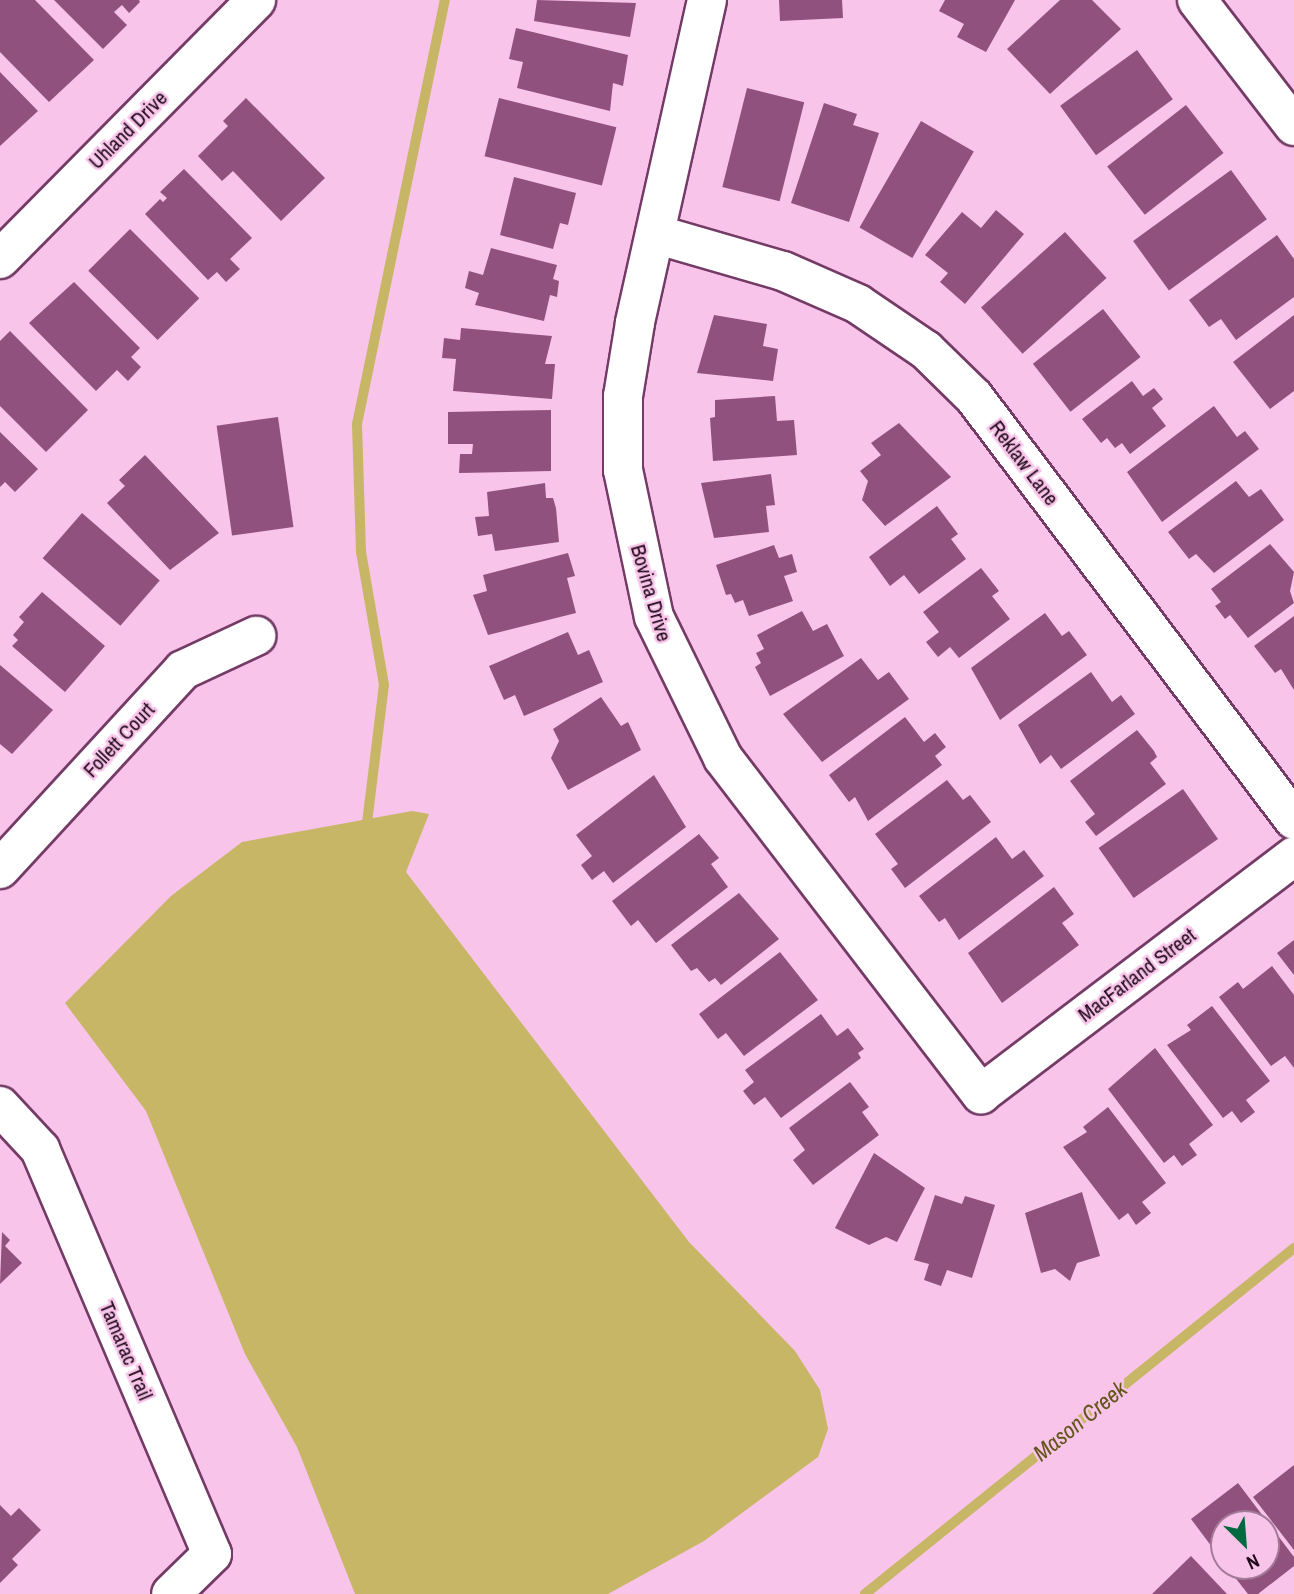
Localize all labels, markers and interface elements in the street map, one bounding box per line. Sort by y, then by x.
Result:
street label: Uhland Drive [84,86,172,174]
street label: Reklaw Lane [984,416,1064,510]
street label: Bovina Drive [625,542,677,644]
street label: Follett Court [78,697,160,783]
street label: MacFarland Street [1073,923,1201,1027]
street label: Tamarac Trail [94,1298,158,1404]
water label: Mason Creek [1028,1375,1132,1467]
north arrow [1210,1510,1280,1580]
text: N [1242,1548,1264,1576]

